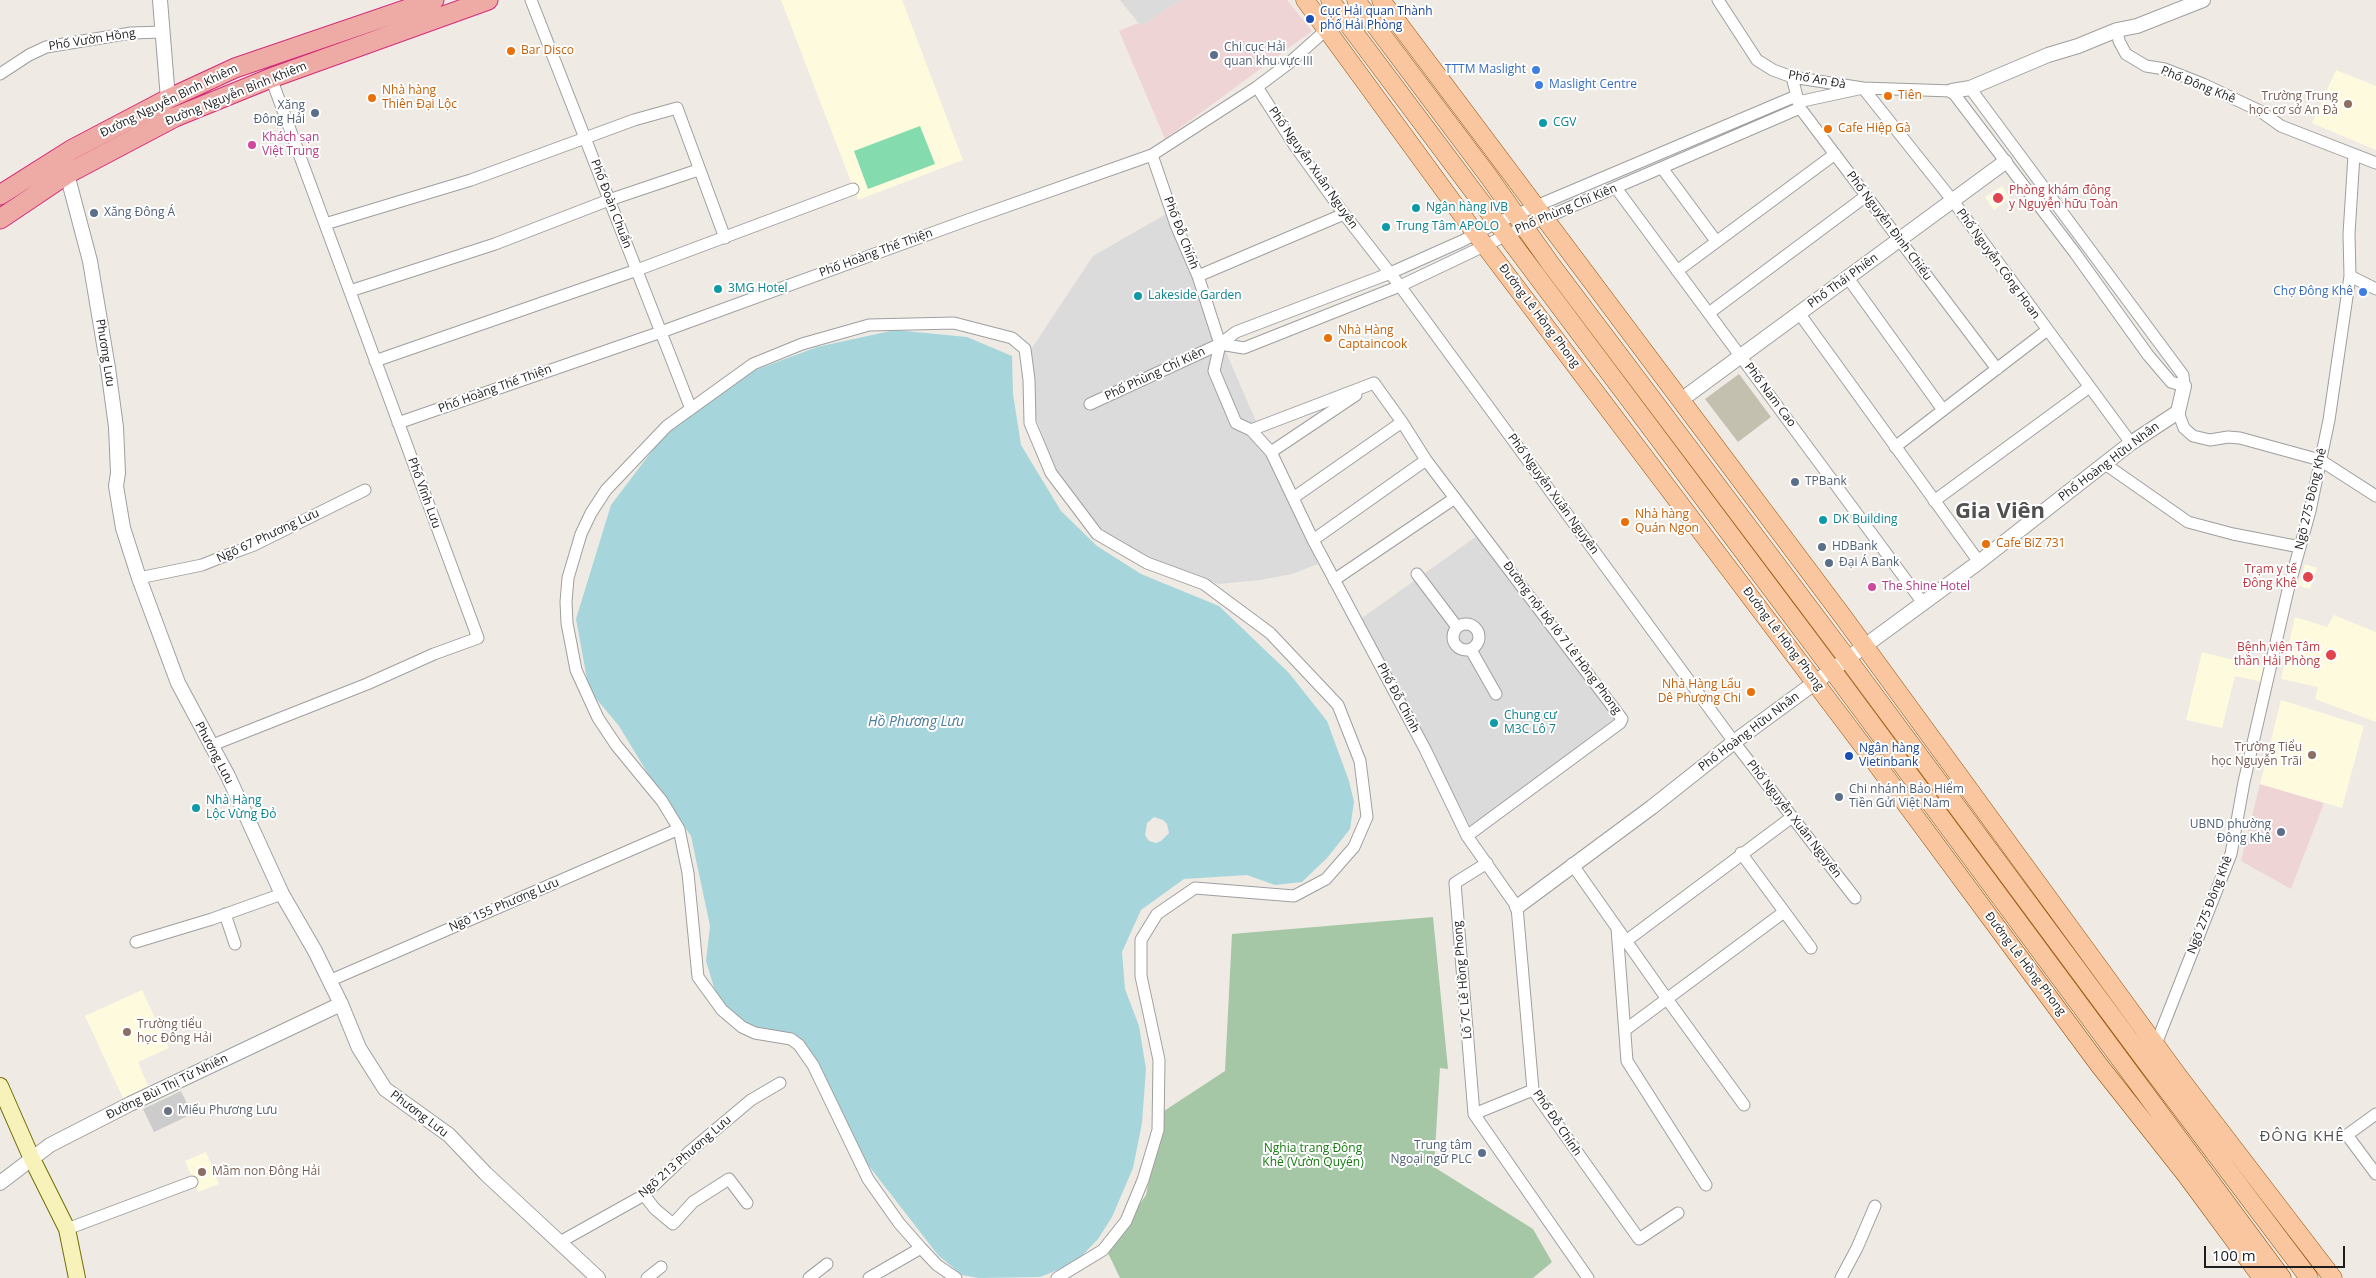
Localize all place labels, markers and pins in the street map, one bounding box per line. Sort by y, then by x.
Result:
place label: Cục Hải quan Thành phố Hải Phòng [1320,5,1433,33]
marker: Cục Hải quan Thành phố Hải Phòng [1304,13,1316,25]
place label: Chi cục Hải quan khu vực III [1224,41,1313,69]
place label: Bar Disco [521,44,574,58]
marker: Bar Disco [505,45,517,57]
marker: Chi cục Hải quan khu vực III [1208,49,1220,61]
place label: TTTM Maslight [1445,63,1526,77]
marker: TTTM Maslight [1530,64,1542,76]
place label: Maslight Centre [1549,78,1637,92]
marker: Maslight Centre [1533,79,1545,91]
place label: Nhà hàng Thiên Đại Lộc [382,84,457,112]
place label: Tiên [1898,89,1922,103]
marker: Tiên [1882,90,1894,102]
place label: Trường Trung học cơ sở An Đà [2249,90,2338,118]
marker: Nhà hàng Thiên Đại Lộc [366,92,378,104]
marker: Trường Trung học cơ sở An Đà [2342,98,2354,110]
place label: Xăng Đông Hải [254,99,305,127]
marker: Xăng Đông Hải [309,107,321,119]
place label: CGV [1553,116,1576,130]
marker: CGV [1537,117,1549,129]
place label: Cafe Hiệp Gà [1838,122,1911,136]
marker: Cafe Hiệp Gà [1822,123,1834,135]
place label: Khách sạn Việt Trung [262,131,319,159]
marker: Khách sạn Việt Trung [246,139,258,151]
place label: Phòng khám đông y Nguyễn hữu Toàn [2009,184,2118,212]
marker: Phòng khám đông y Nguyễn hữu Toàn [1991,191,2005,205]
place label: Ngân hàng IVB [1426,201,1508,215]
marker: Ngân hàng IVB [1410,202,1422,214]
place label: Xăng Đông Á [104,206,175,220]
marker: Xăng Đông Á [88,207,100,219]
place label: Trung Tâm APOLO [1396,220,1499,234]
marker: Trung Tâm APOLO [1380,221,1392,233]
place label: 3MG Hotel [728,282,788,296]
marker: 3MG Hotel [712,283,724,295]
place label: Chợ Đông Khê [2273,285,2353,299]
marker: Chợ Đông Khê [2357,286,2369,298]
place label: Lakeside Garden [1148,289,1242,303]
marker: Lakeside Garden [1132,290,1144,302]
place label: Nhà Hàng Captaincook [1338,324,1407,352]
marker: Nhà Hàng Captaincook [1322,332,1334,344]
place label: TPBank [1805,475,1847,489]
marker: TPBank [1789,476,1801,488]
place label: Nhà hàng Quán Ngon [1635,508,1699,536]
place label: DK Building [1833,513,1898,527]
marker: DK Building [1817,514,1829,526]
marker: Nhà hàng Quán Ngon [1619,516,1631,528]
place label: Cafe BiZ 731 [1996,537,2065,551]
marker: Cafe BiZ 731 [1980,538,1992,550]
place label: HDBank [1832,540,1878,554]
marker: HDBank [1816,541,1828,553]
place label: Đại Á Bank [1839,556,1899,570]
marker: Đại Á Bank [1823,557,1835,569]
place label: Trạm y tế Đông Khê [2243,563,2297,591]
marker: Trạm y tế Đông Khê [2301,570,2315,584]
place label: The Shine Hotel [1882,580,1970,594]
marker: The Shine Hotel [1866,581,1878,593]
place label: Bệnh viện Tâm thần Hải Phòng [2234,641,2320,669]
marker: Bệnh viện Tâm thần Hải Phòng [2324,648,2338,662]
place label: Nhà Hàng Lẩu Dê Phượng Chi [1658,678,1741,706]
marker: Nhà Hàng Lẩu Dê Phượng Chi [1745,686,1757,698]
place label: Chung cư M3C Lô 7 [1504,709,1557,737]
marker: Chung cư M3C Lô 7 [1488,717,1500,729]
place label: Trường Tiểu học Nguyễn Trãi [2211,741,2302,769]
place label: Ngân hàng Vietinbank [1859,742,1920,770]
marker: Trường Tiểu học Nguyễn Trãi [2306,749,2318,761]
marker: Ngân hàng Vietinbank [1843,750,1855,762]
place label: Chi nhánh Bảo Hiểm Tiền Gửi Việt Nam [1849,783,1964,811]
marker: Chi nhánh Bảo Hiểm Tiền Gửi Việt Nam [1833,791,1845,803]
place label: Nhà Hàng Lộc Vừng Đỏ [206,794,276,822]
marker: Nhà Hàng Lộc Vừng Đỏ [190,802,202,814]
place label: UBND phường Đông Khê [2190,818,2271,846]
marker: UBND phường Đông Khê [2275,826,2287,838]
place label: Trường tiểu học Đông Hải [137,1018,212,1046]
marker: Trường tiểu học Đông Hải [121,1026,133,1038]
place label: Miếu Phương Lưu [178,1104,277,1118]
marker: Miếu Phương Lưu [162,1105,174,1117]
place label: Trung tâm Ngoại ngữ PLC [1390,1139,1472,1167]
marker: Trung tâm Ngoại ngữ PLC [1476,1147,1488,1159]
place label: Mầm non Đông Hải [212,1165,320,1179]
marker: Mầm non Đông Hải [196,1166,208,1178]

